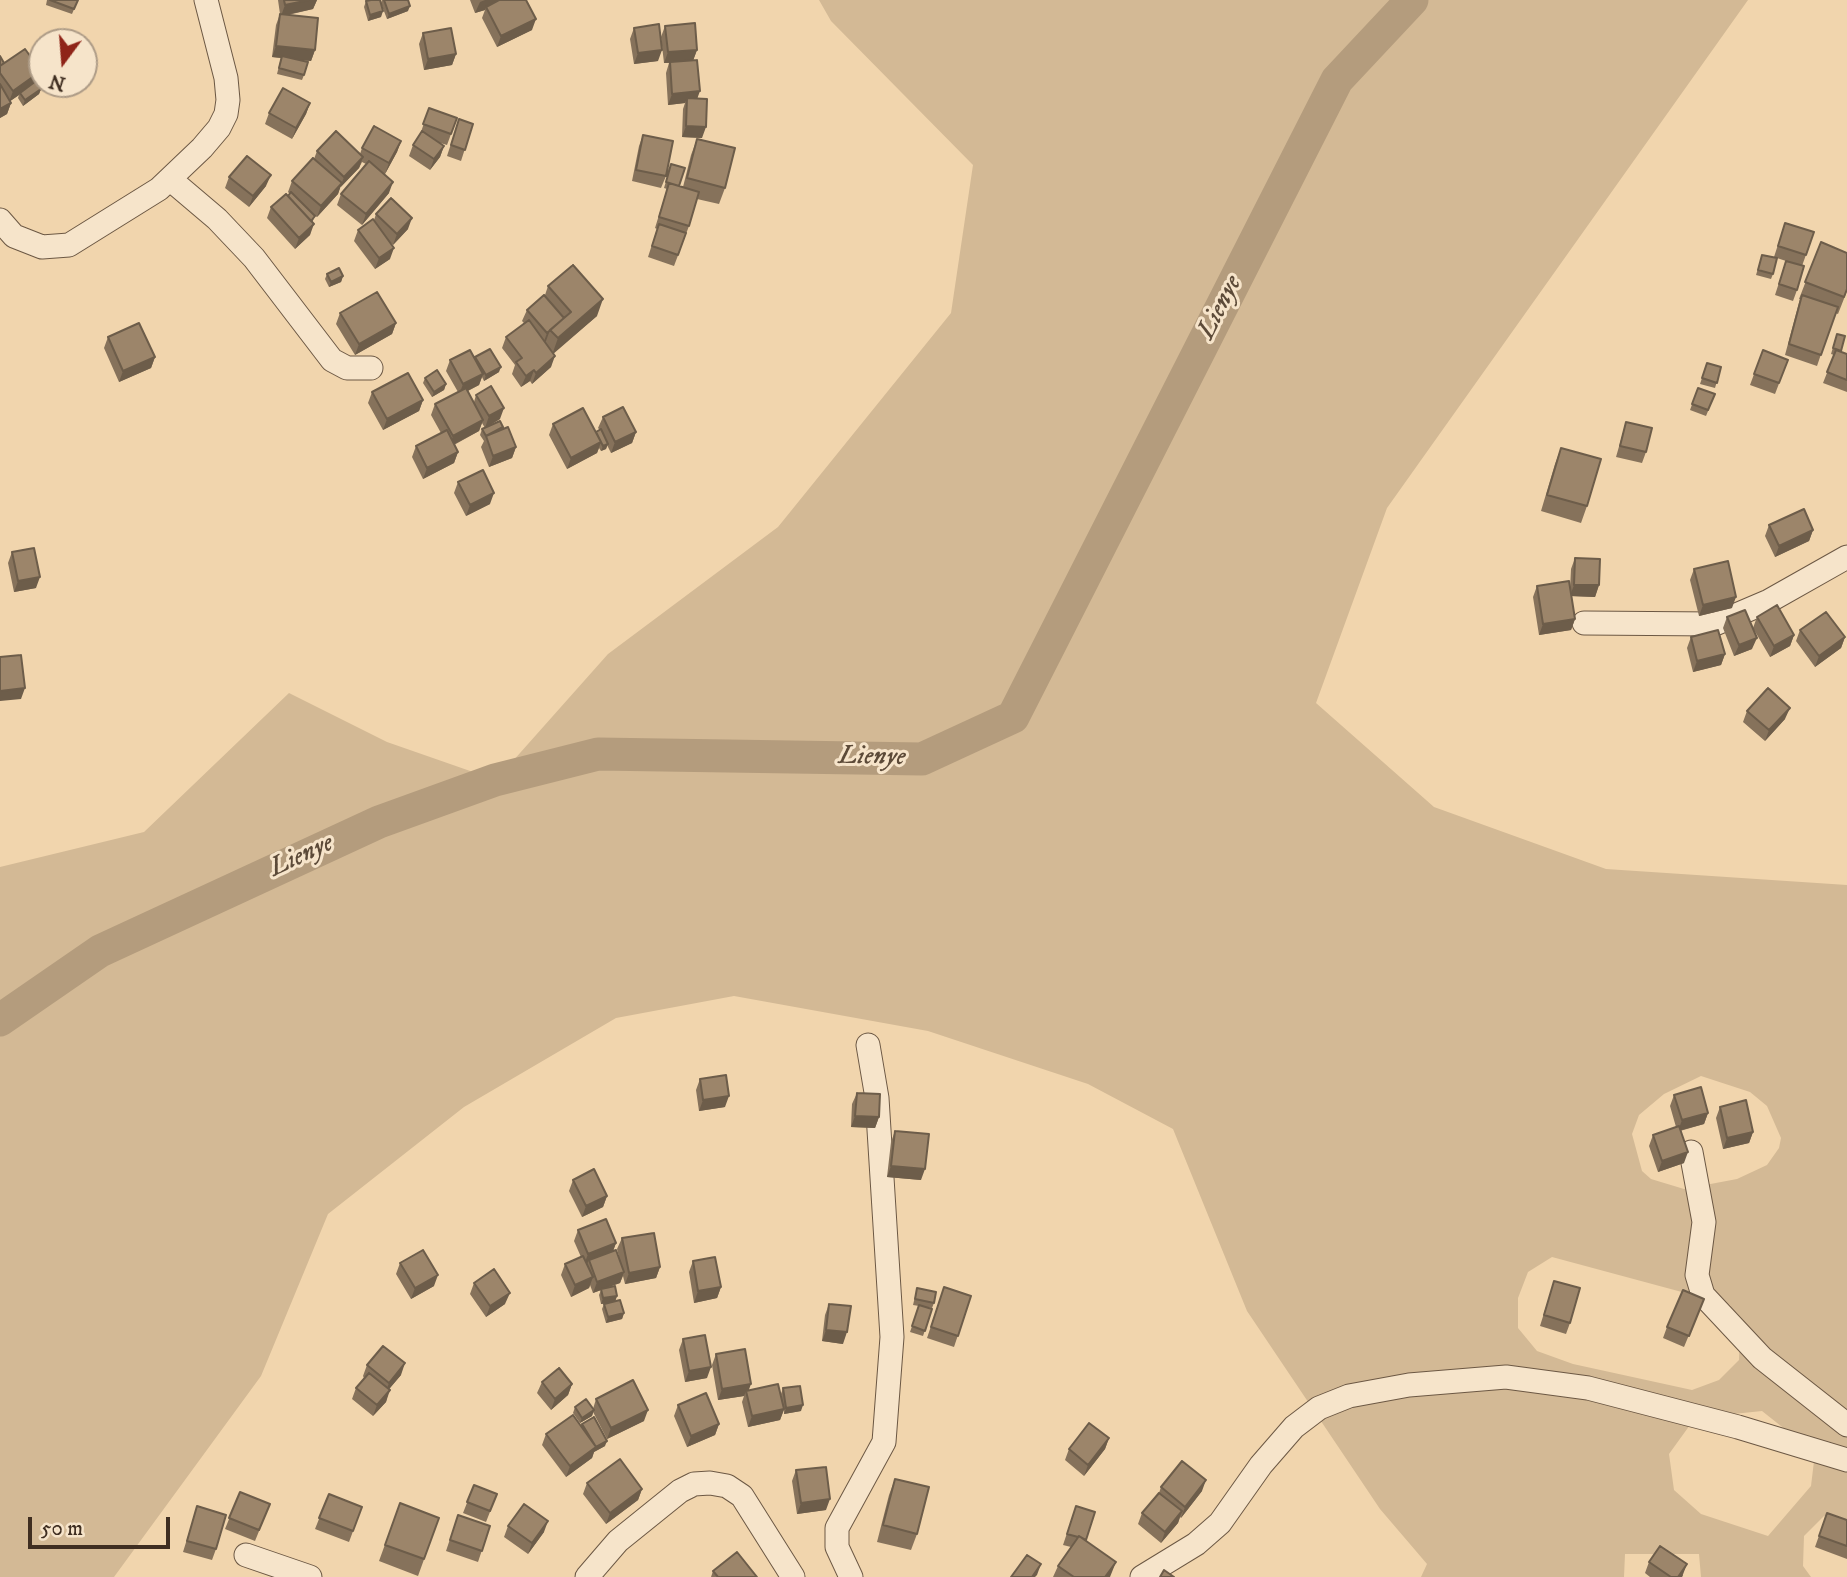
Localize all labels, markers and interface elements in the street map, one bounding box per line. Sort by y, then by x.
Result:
north arrow [28,28,98,98]
text: N [47,69,68,95]
water label: Lienye [1192,271,1250,345]
water label: Lienye [838,742,906,774]
water label: Lienye [265,829,339,885]
scale bar [32,1504,173,1548]
text: 50 m [41,1516,83,1542]

